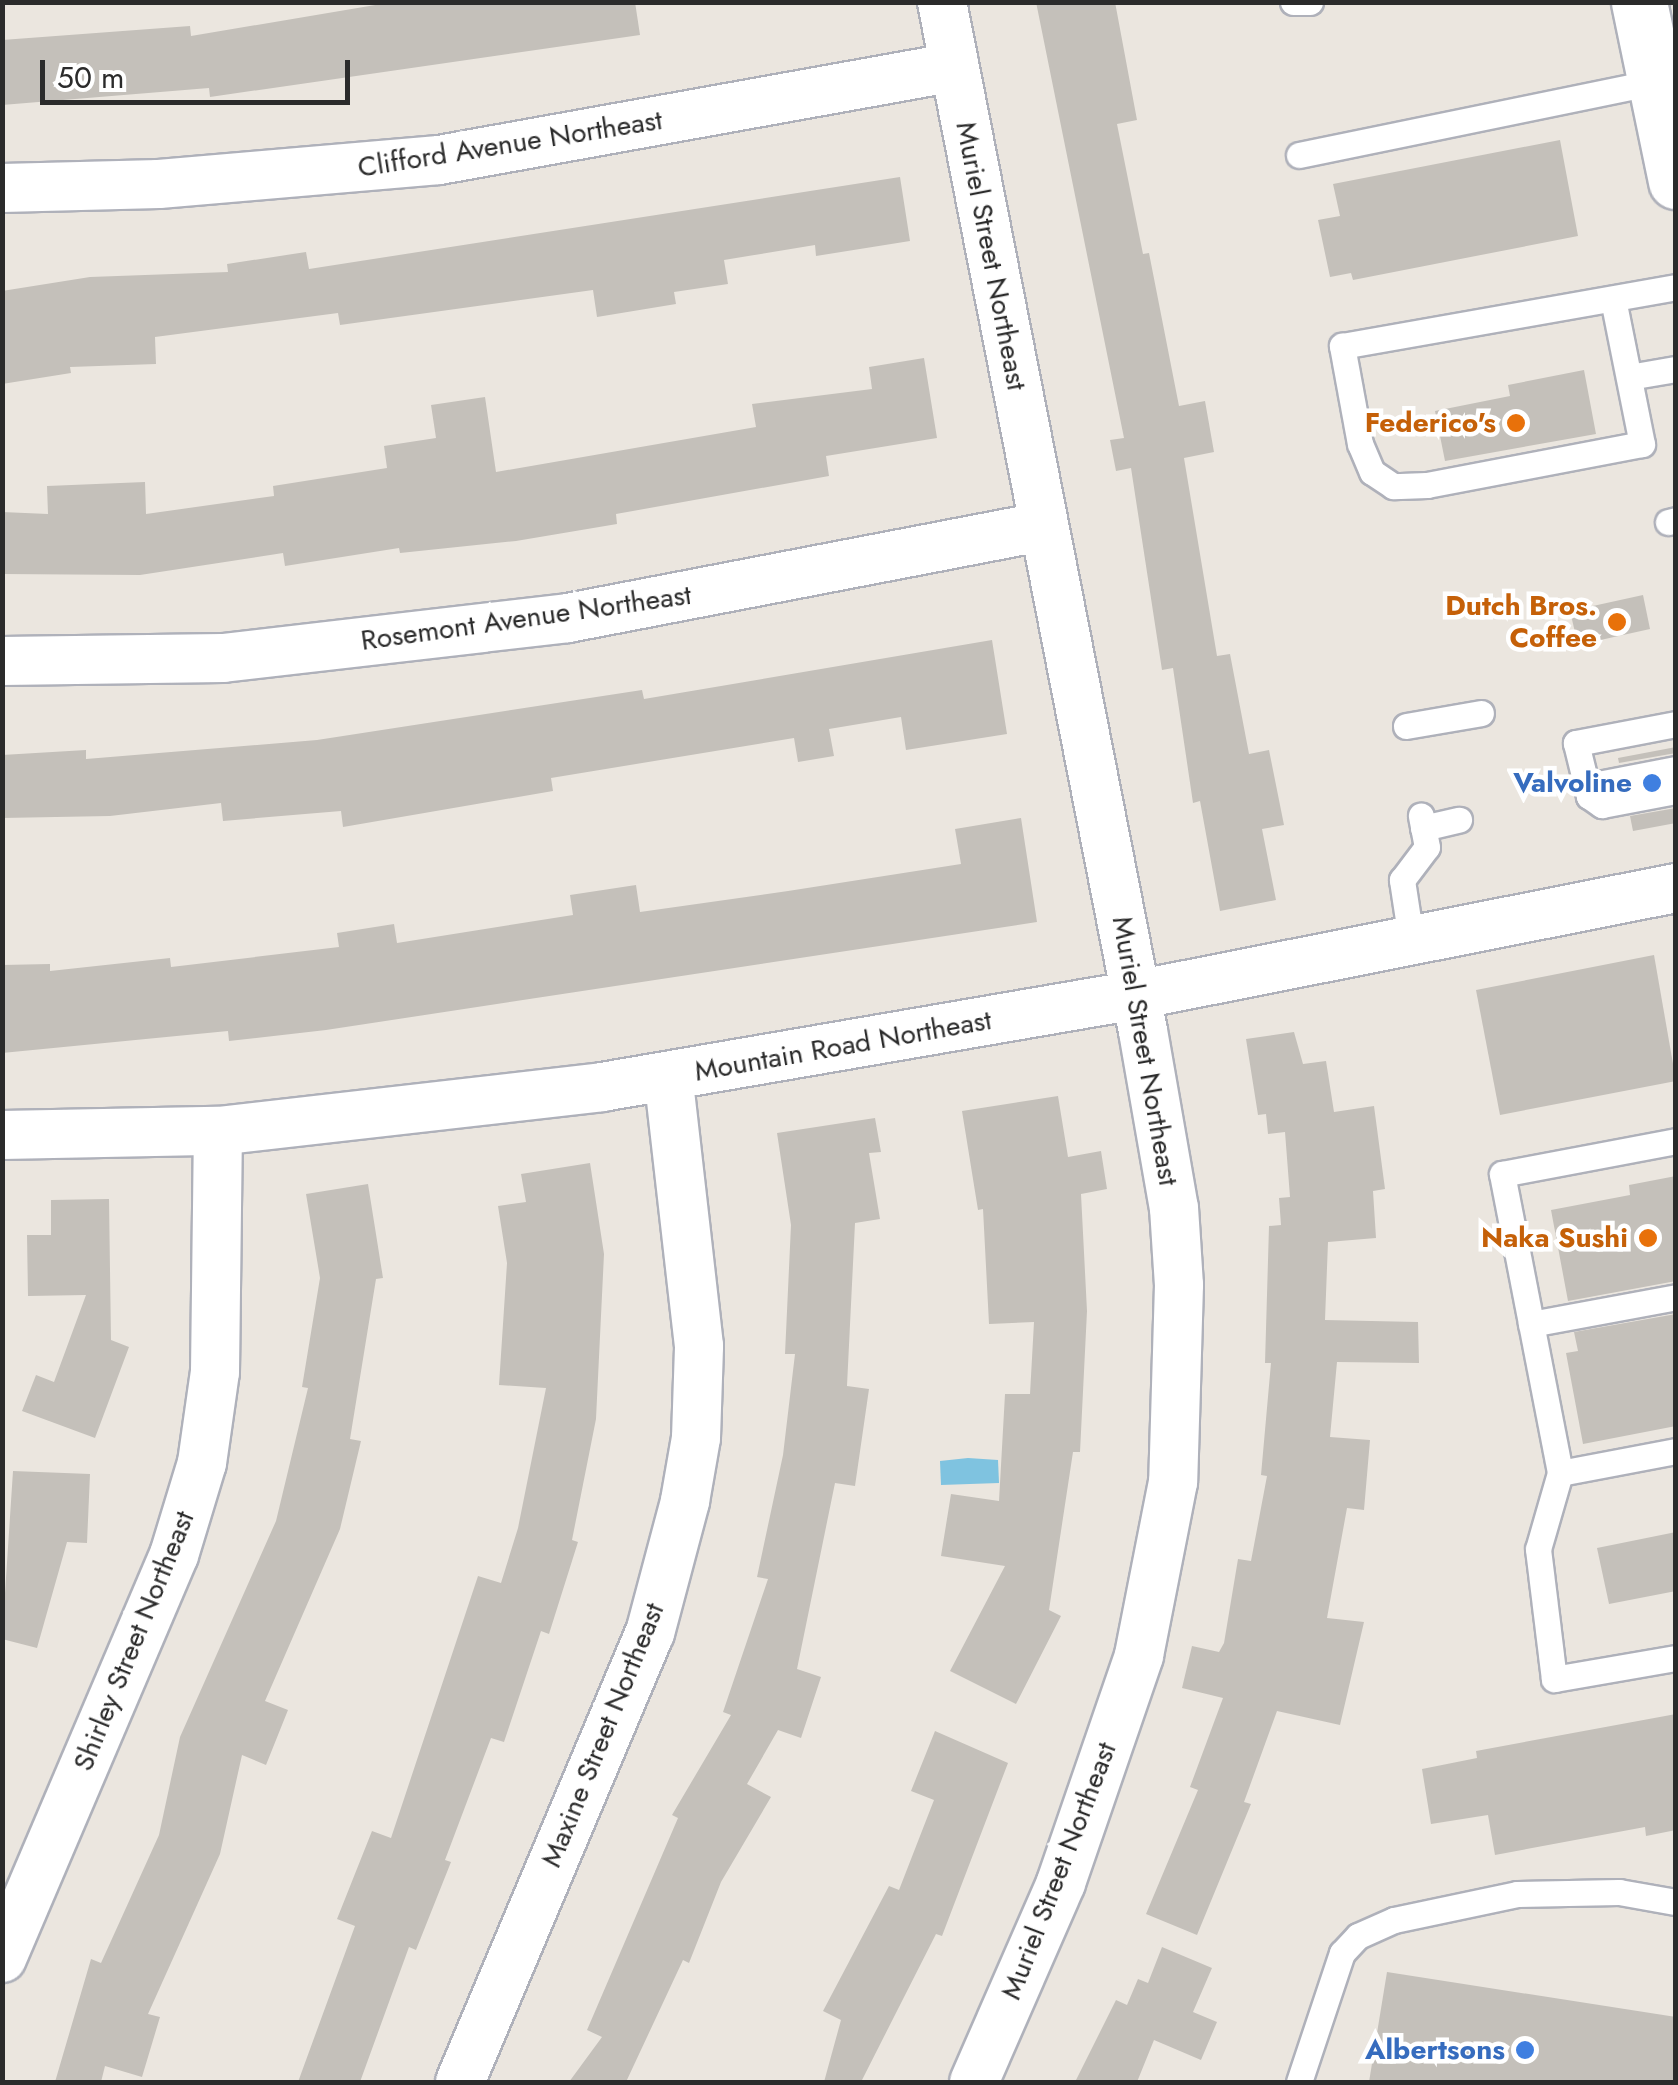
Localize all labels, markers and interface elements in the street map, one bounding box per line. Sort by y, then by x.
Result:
scale bar [45,40,355,102]
text: 50 m [57,56,124,99]
street label: Clifford Avenue Northeast [355,103,665,185]
street label: Muriel Street Northeast [948,119,1034,393]
place label: Federico's [1365,406,1496,440]
marker: Federico's [1505,412,1527,434]
street label: Rosemont Avenue Northeast [359,578,693,658]
place label: Dutch Bros. Coffee [1445,589,1597,655]
marker: Dutch Bros. Coffee [1606,611,1628,633]
place label: Valvoline [1513,766,1632,800]
marker: Valvoline [1641,772,1663,794]
street label: Muriel Street Northeast [1105,914,1185,1188]
street label: Mountain Road Northeast [692,1003,994,1089]
place label: Naka Sushi [1481,1221,1628,1255]
marker: Naka Sushi [1637,1227,1659,1249]
street label: Shirley Street Northeast [67,1506,201,1776]
street label: Maxine Street Northeast [535,1598,671,1872]
street label: Muriel Street Northeast [994,1738,1124,2004]
place label: Albertsons [1365,2033,1505,2067]
marker: Albertsons [1514,2039,1536,2061]

